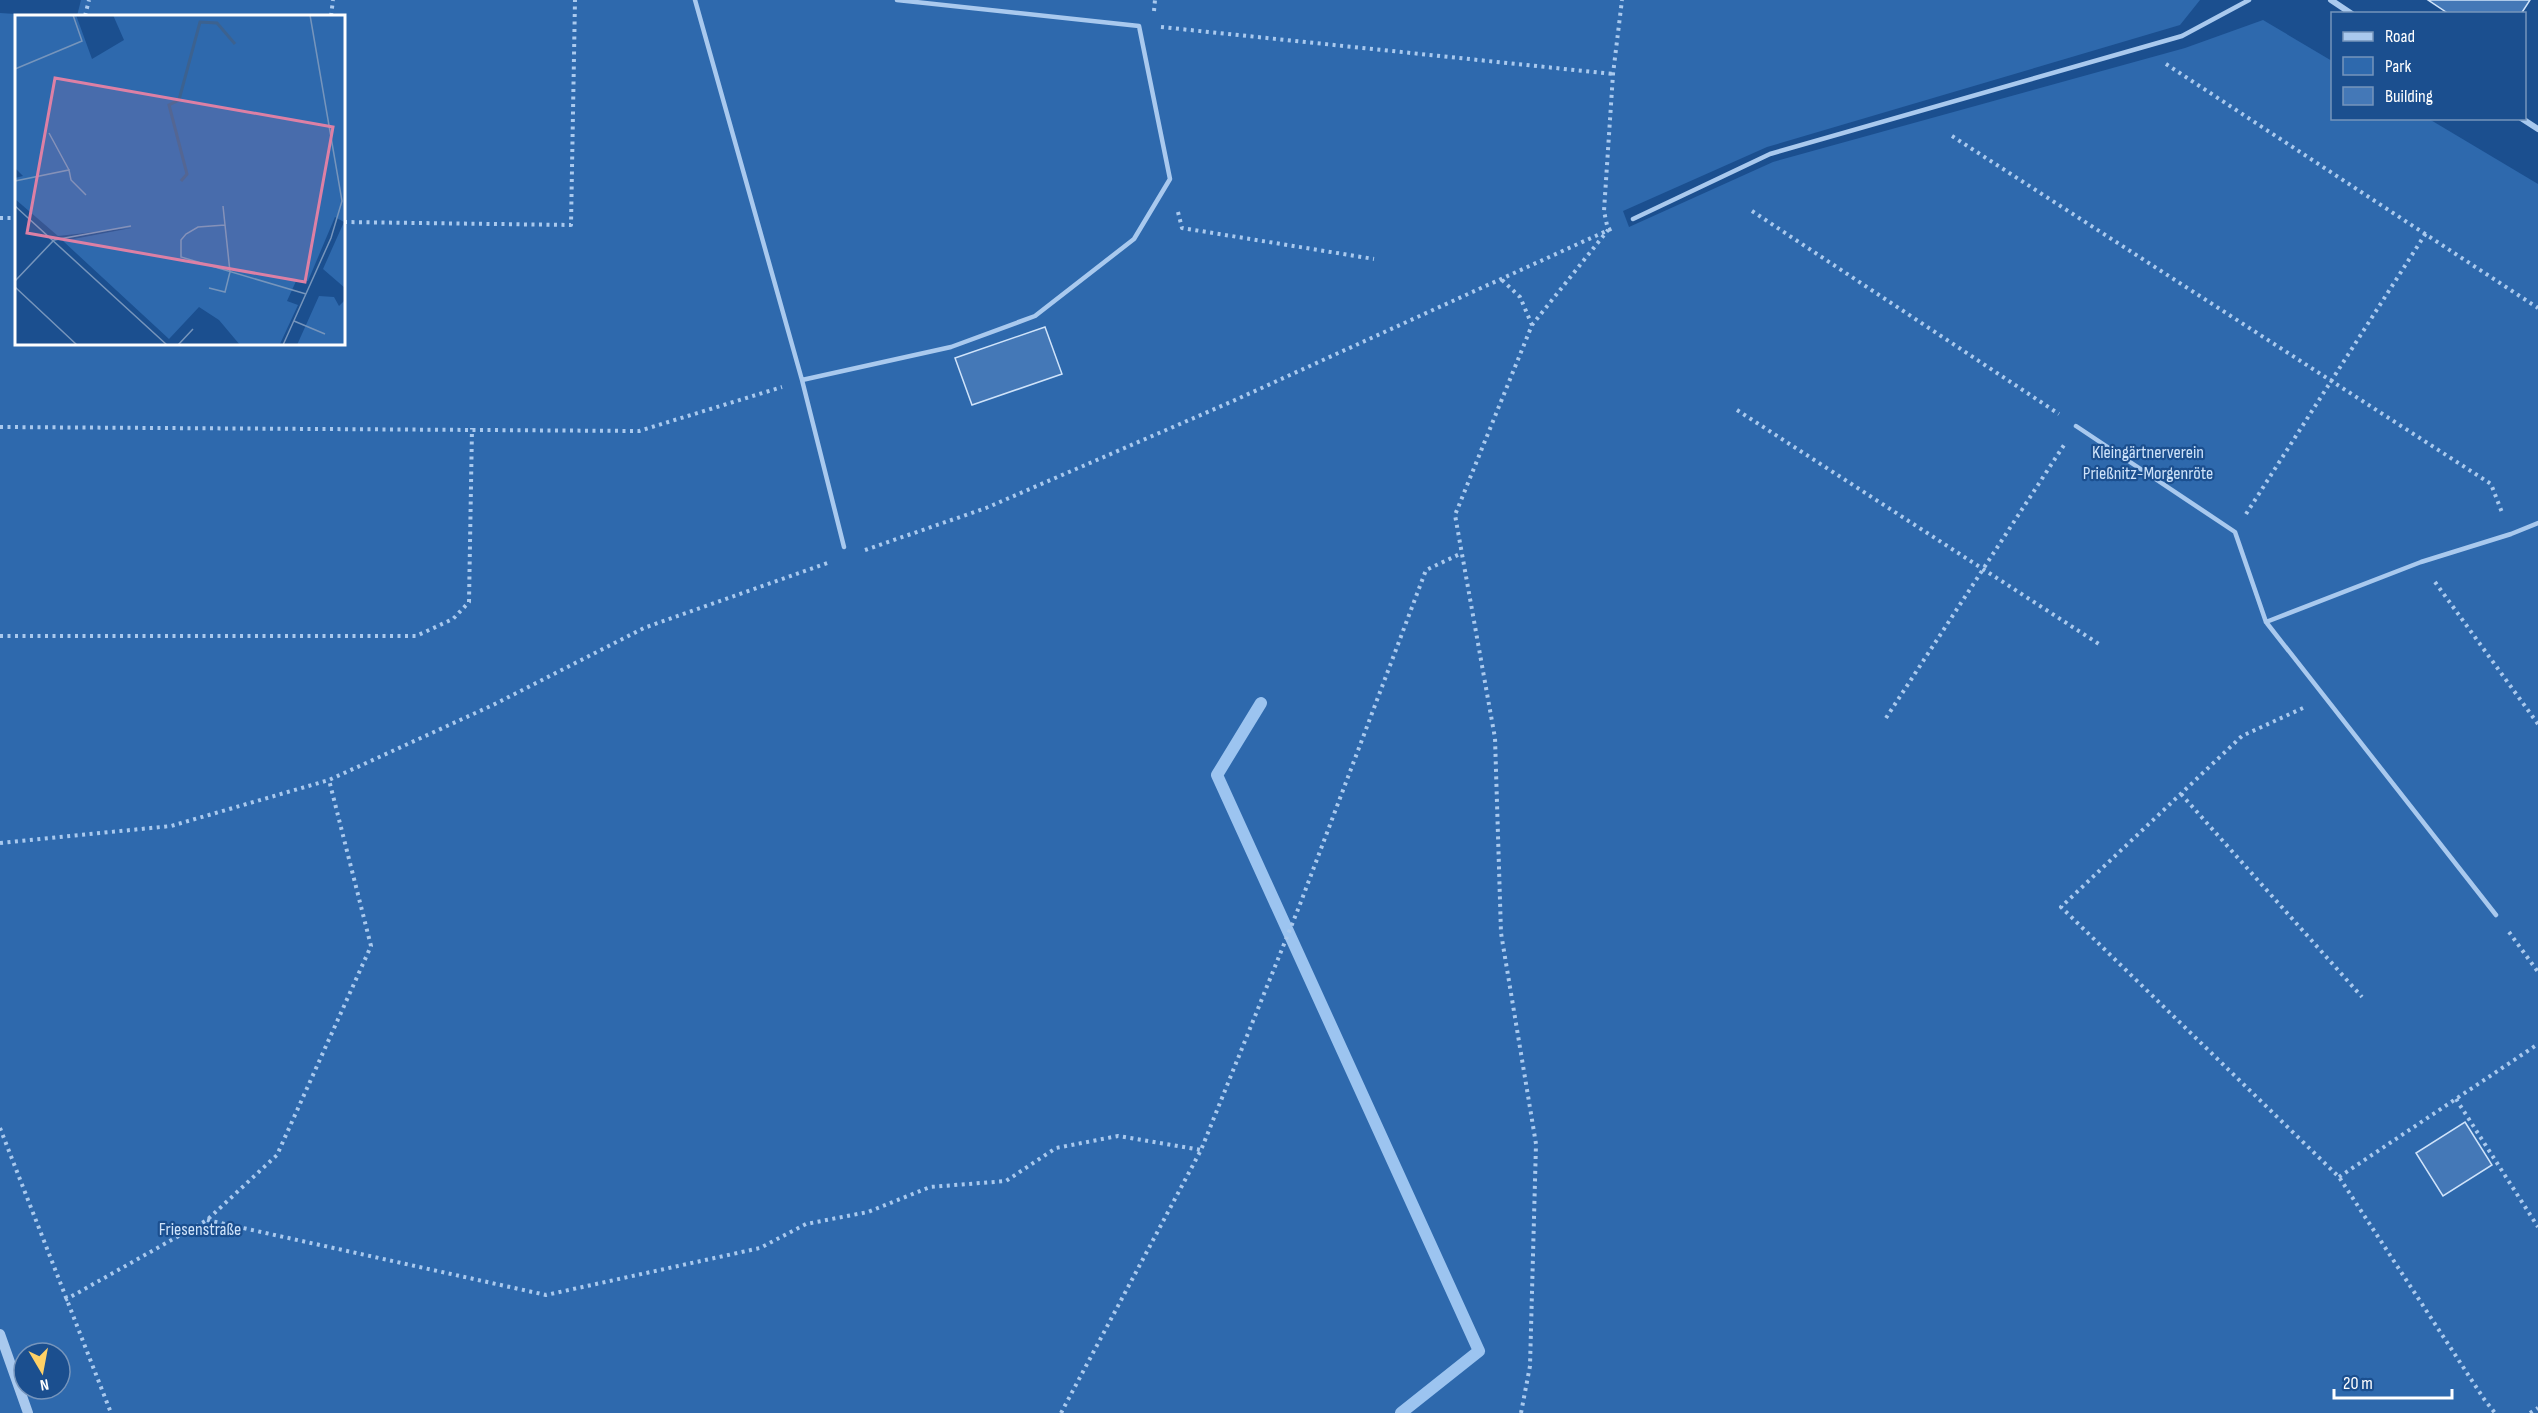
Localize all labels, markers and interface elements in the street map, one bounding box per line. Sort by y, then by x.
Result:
legend [2331,12,2526,120]
inset map [15,15,345,345]
text: Road [2385,26,2415,47]
text: Park [2385,56,2411,77]
text: Building [2385,86,2433,107]
park label: Kleingärtnerverein Prießnitz-Morgenröte [2083,442,2213,484]
park label: Friesenstraße [159,1219,241,1240]
north arrow [12,1341,72,1401]
scale bar [2334,1362,2452,1400]
text: 20 m [2343,1373,2373,1394]
text: N [38,1374,50,1394]

